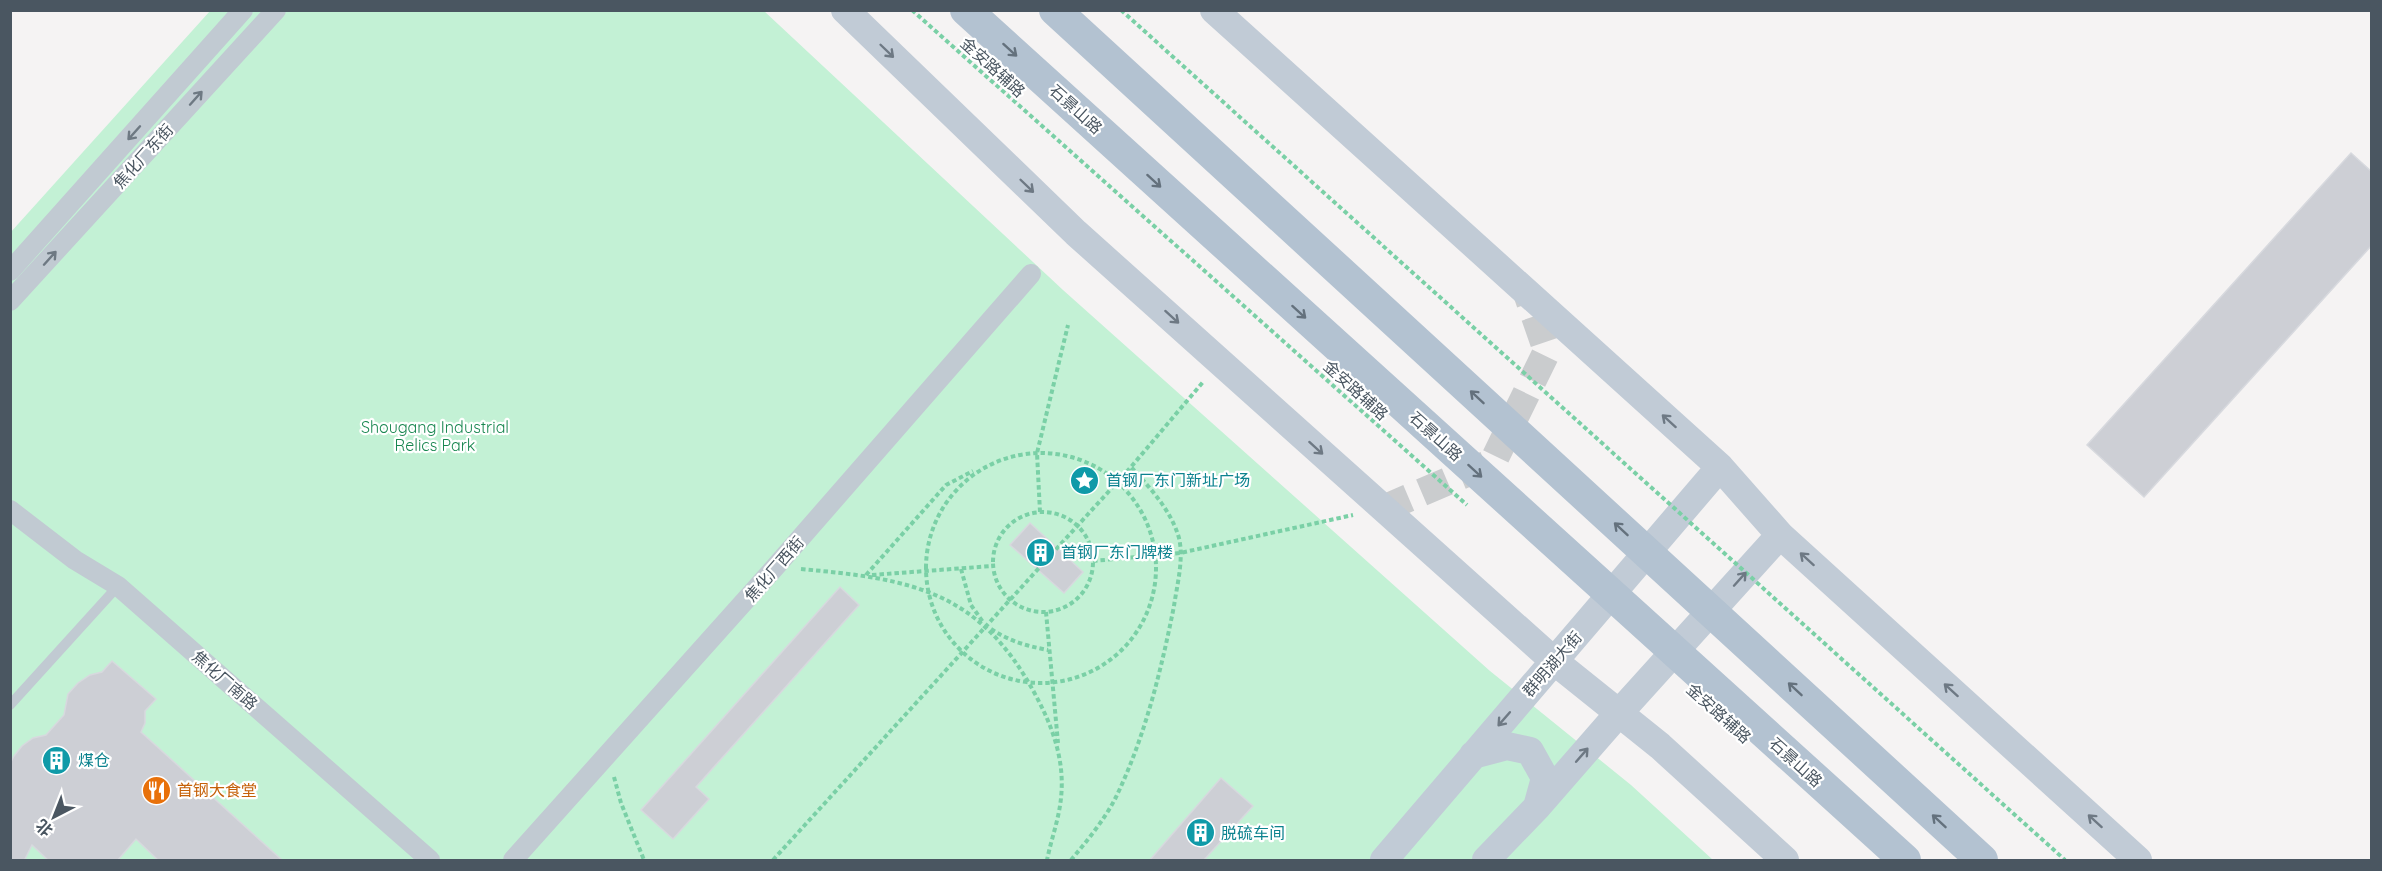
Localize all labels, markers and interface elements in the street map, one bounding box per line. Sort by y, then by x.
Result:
street label: 金安路辅路 [957,33,1029,101]
one-way arrow [1002,43,1017,57]
one-way arrow [879,44,894,58]
street label: 石景山路 [1046,80,1106,138]
one-way arrow [189,91,203,106]
street label: 焦化厂东街 [109,120,177,192]
one-way arrow [127,125,141,140]
one-way arrow [1147,174,1162,188]
one-way arrow [1020,179,1035,193]
one-way arrow [43,250,57,265]
one-way arrow [1291,304,1306,318]
one-way arrow [1164,310,1179,324]
street label: 金安路辅路 [1320,356,1392,424]
one-way arrow [1470,390,1485,404]
street label: 石景山路 [1406,407,1466,465]
one-way arrow [1662,414,1677,428]
park label: Shougang Industrial Relics Park [361,417,509,455]
one-way arrow [1308,441,1323,455]
place icon: 首钢厂东门新址广场 [1069,464,1101,496]
one-way arrow [1467,464,1482,478]
place label: 首钢厂东门新址广场 [1106,470,1250,490]
one-way arrow [1613,522,1628,536]
street label: 焦化厂西街 [740,532,808,606]
building icon: 首钢厂东门牌楼 [1024,536,1056,568]
place label: 首钢厂东门牌楼 [1061,542,1173,562]
one-way arrow [1799,551,1814,566]
one-way arrow [1733,572,1747,587]
street label: 群明湖大街 [1518,627,1586,701]
street label: 焦化厂南路 [188,646,262,714]
street label: 金安路辅路 [1683,679,1755,747]
one-way arrow [1788,682,1803,696]
one-way arrow [1944,683,1959,697]
one-way arrow [1497,711,1511,726]
street label: 石景山路 [1766,733,1826,791]
building icon: 煤仓 [41,744,73,776]
one-way arrow [1575,748,1589,763]
place label: 煤仓 [78,750,110,770]
restaurant icon: 首钢大食堂 [140,774,172,806]
place label: 首钢大食堂 [177,780,257,800]
north arrow [24,787,84,847]
one-way arrow [1932,814,1947,828]
one-way arrow [2088,814,2103,828]
text: 北 [31,815,57,841]
building icon: 脱硫车间 [1184,817,1216,849]
place label: 脱硫车间 [1221,823,1285,843]

